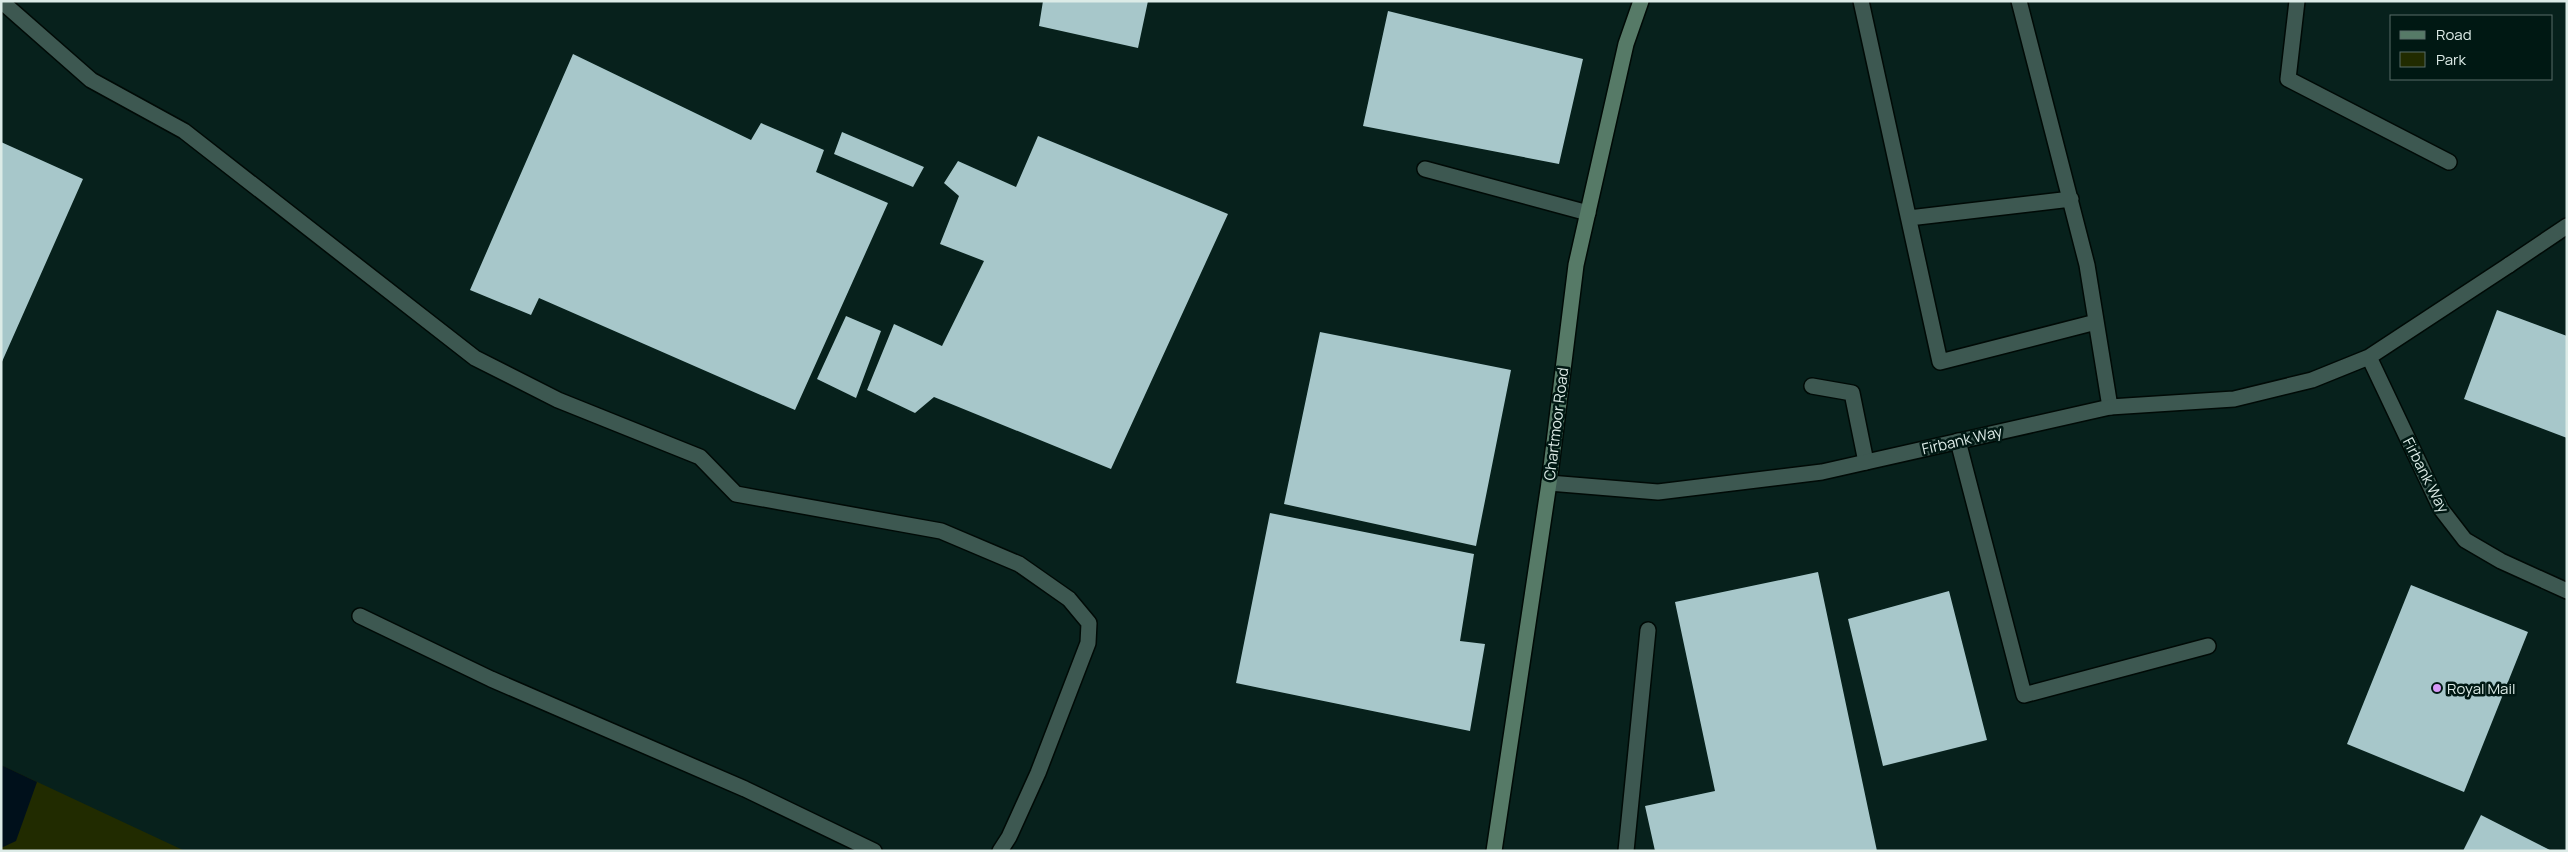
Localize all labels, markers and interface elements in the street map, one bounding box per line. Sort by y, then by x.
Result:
legend [2390,15,2553,80]
text: Road [2436,24,2472,45]
text: Park [2436,49,2466,70]
street label: Chartmoor Road [1539,366,1573,482]
street label: Firbank Way [1920,421,2004,459]
street label: Firbank Way [2398,434,2454,516]
place label: Royal Mail [2447,678,2515,699]
marker: Royal Mail [2431,682,2443,694]

